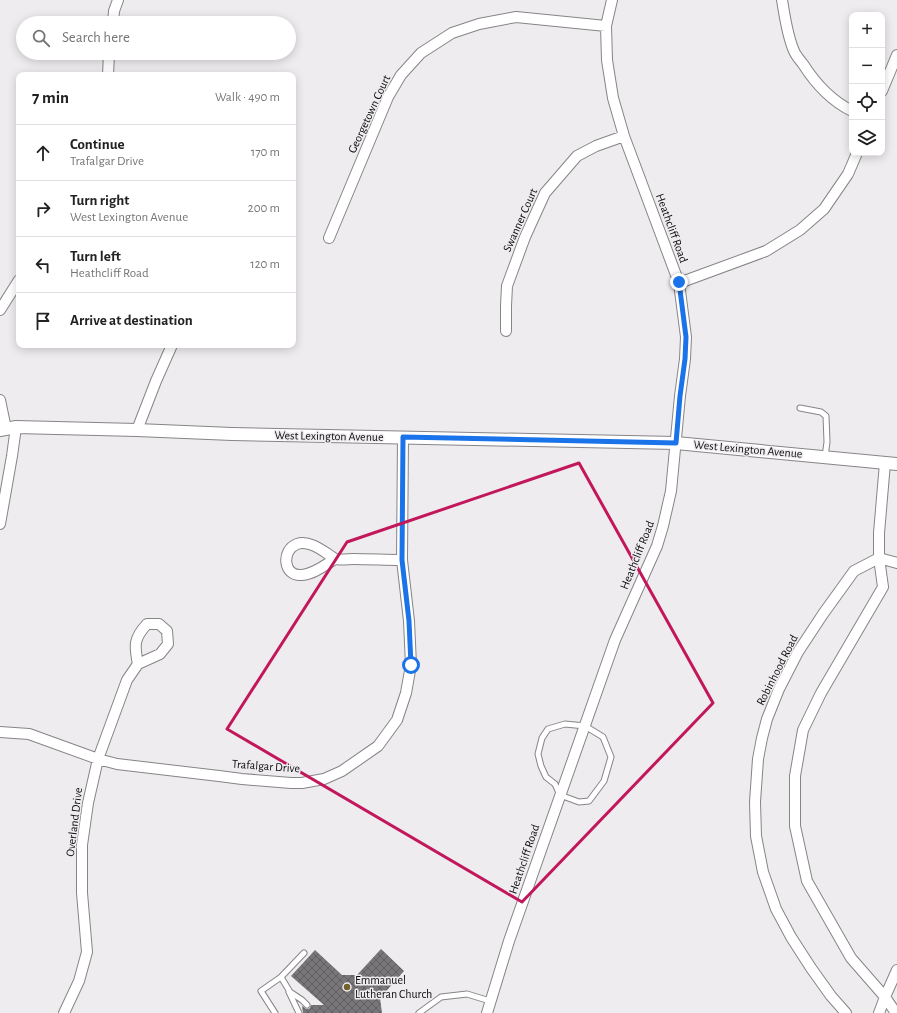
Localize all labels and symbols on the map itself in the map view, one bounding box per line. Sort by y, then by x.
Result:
street label: Georgetown Court [346,73,392,155]
street label: Swanner Court [501,186,539,254]
street label: Heathcliff Road [654,192,690,264]
route end [670,273,688,291]
street label: West Lexington Avenue [274,429,384,443]
street label: West Lexington Avenue [693,438,803,460]
street label: Heathcliff Road [618,519,656,591]
street label: Robinhood Road [754,633,800,707]
route start [402,656,420,674]
street label: Trafalgar Drive [232,758,300,774]
street label: Overland Drive [64,787,84,857]
street label: Heathcliff Road [506,823,542,895]
place label: Emmanuel Lutheran Church [355,974,432,1000]
marker: Emmanuel Lutheran Church [342,982,352,992]

